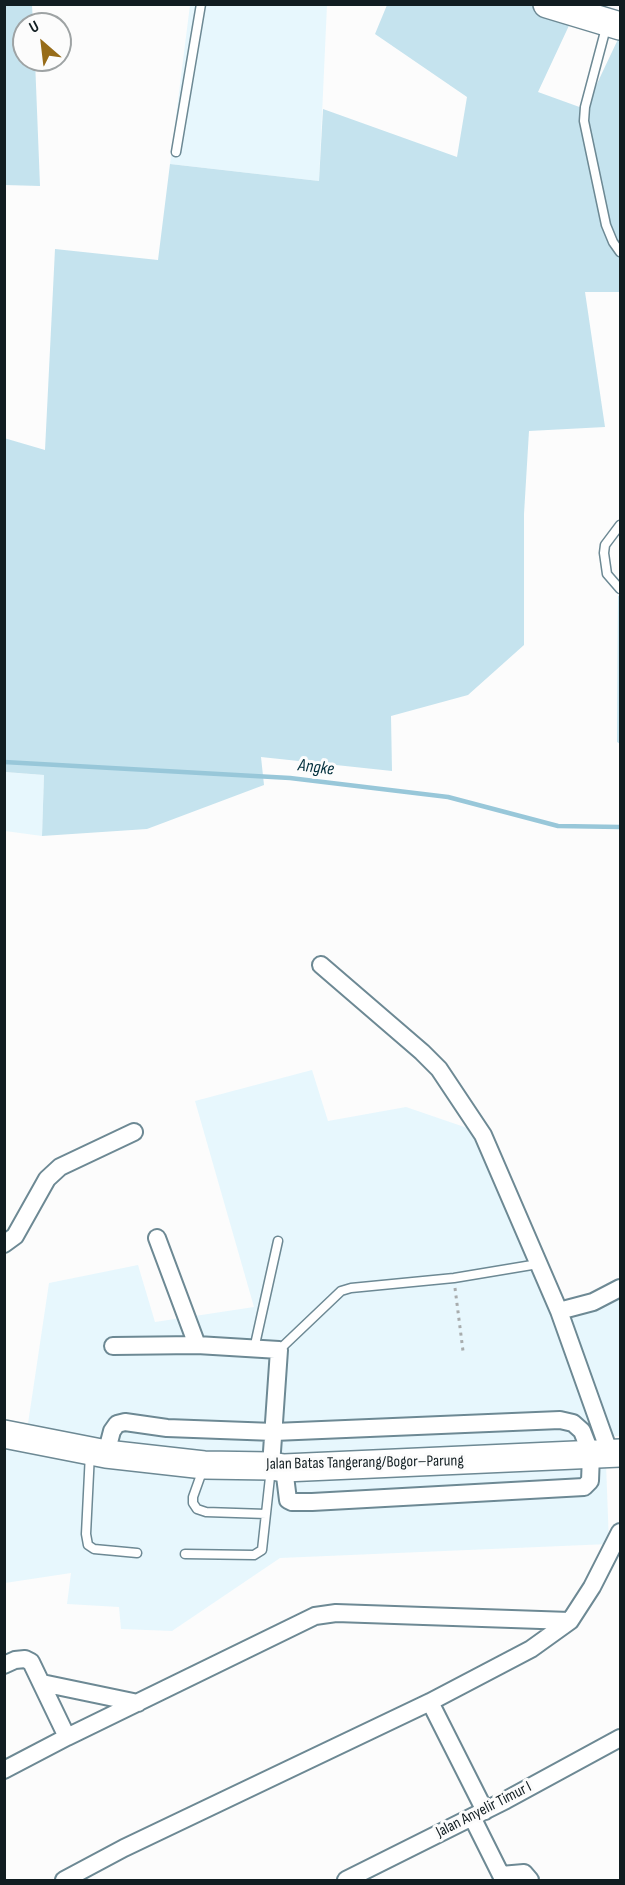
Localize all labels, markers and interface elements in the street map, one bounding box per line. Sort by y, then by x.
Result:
north arrow [12,12,72,72]
text: U [26,17,42,38]
water label: Angke [297,755,335,781]
street label: Jalan Batas Tangerang/Bogor–Parung [266,1452,464,1474]
street label: Jalan Anyelir Timur I [433,1778,535,1842]

